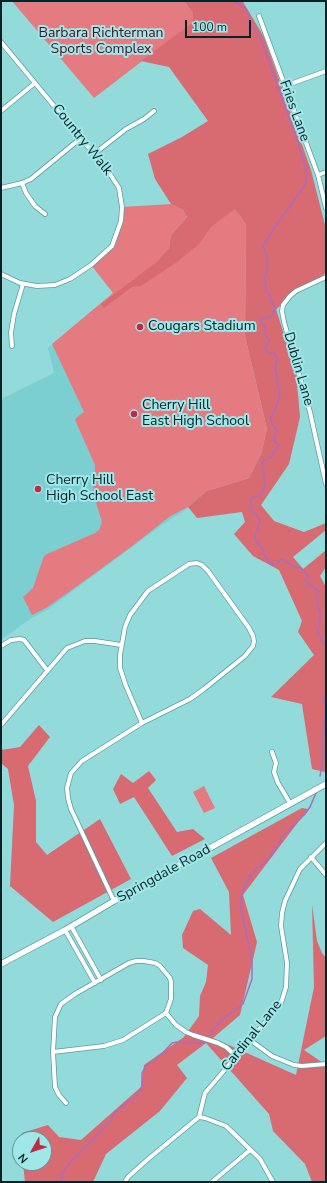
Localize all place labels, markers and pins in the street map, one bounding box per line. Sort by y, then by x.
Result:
place label: Cougars Stadium [148,319,256,335]
marker: Cougars Stadium [135,322,145,332]
place label: Cherry Hill East High School [142,398,249,430]
marker: Cherry Hill East High School [129,409,139,419]
place label: Cherry Hill High School East [46,473,153,506]
marker: Cherry Hill High School East [33,484,43,494]

